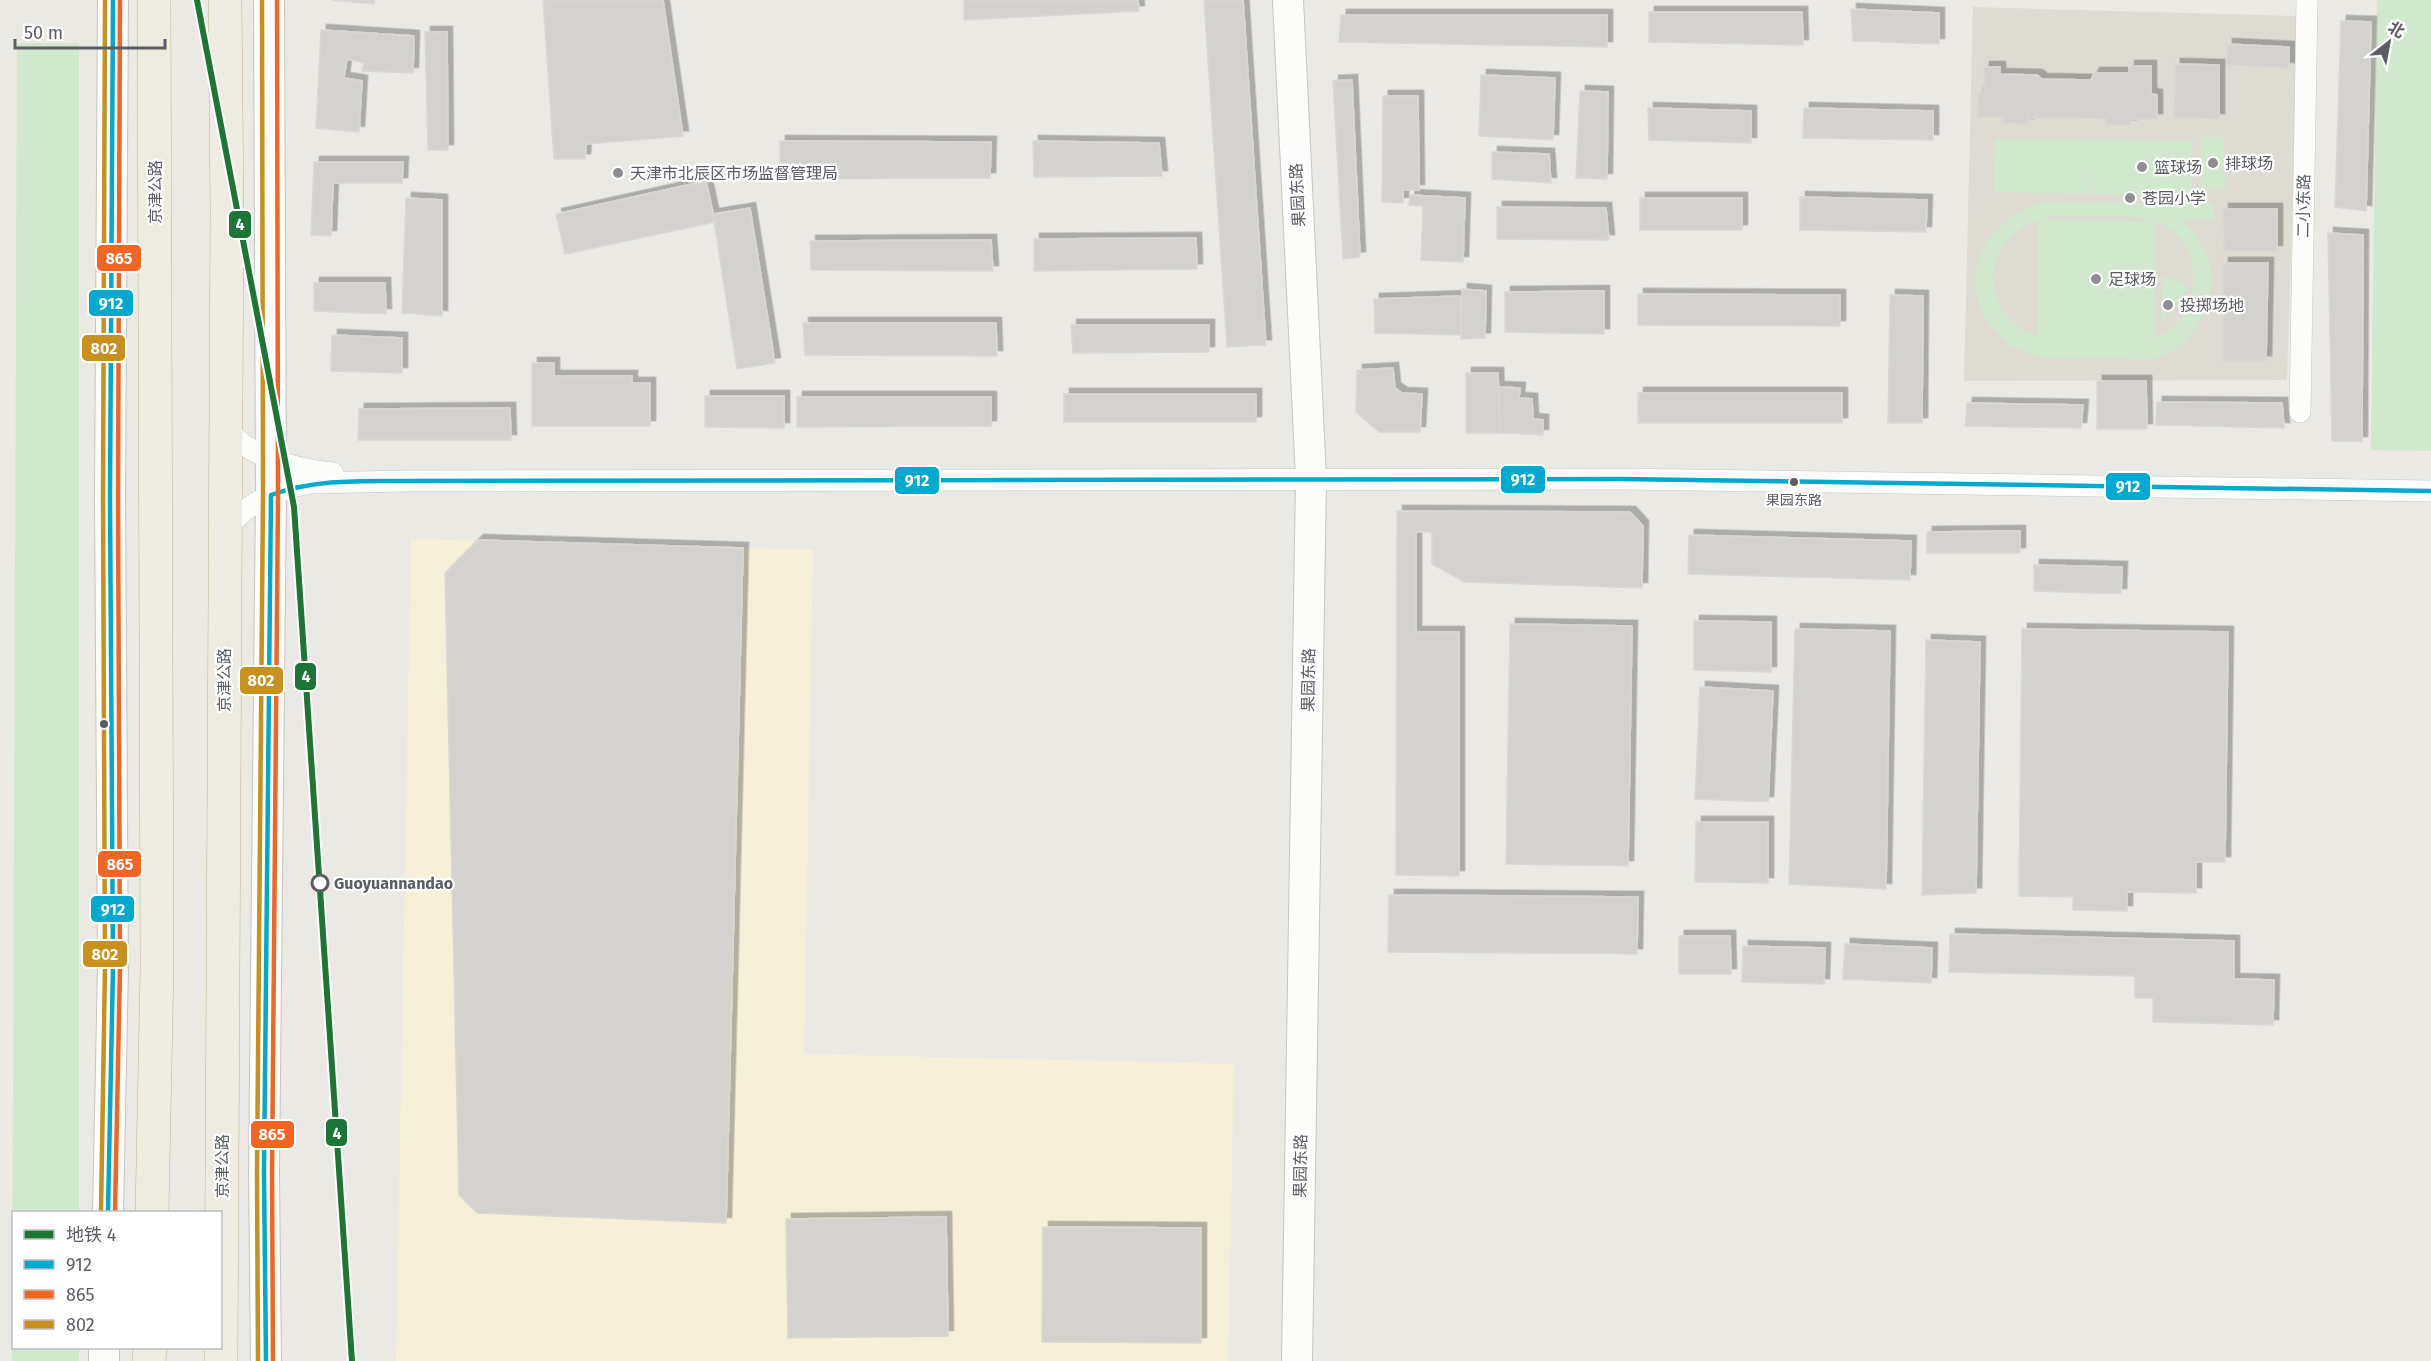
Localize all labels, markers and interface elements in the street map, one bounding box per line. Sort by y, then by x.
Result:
scale bar [15,12,165,50]
north arrow [2359,12,2419,72]
text: 北 [2385,17,2408,42]
text: 50 m [24,22,63,44]
place label: 排球场 [2225,154,2273,173]
marker: 排球场 [2206,156,2220,170]
place label: 篮球场 [2154,158,2202,177]
street label: 京津公路 [146,160,165,224]
marker: 篮球场 [2135,160,2149,174]
street label: 果园东路 [1286,163,1309,227]
place label: 天津市北辰区市场监督管理局 [630,164,838,183]
marker: 天津市北辰区市场监督管理局 [611,166,625,180]
street label: 二小东路 [2293,174,2314,238]
place label: 苍园小学 [2142,189,2206,208]
marker: 苍园小学 [2123,191,2137,205]
line badge: 4 [228,210,252,239]
text: 4 [235,215,245,234]
line badge: 865 [96,244,142,272]
text: 865 [106,249,133,268]
place label: 足球场 [2108,270,2156,289]
marker: 足球场 [2089,272,2103,286]
line badge: 912 [88,289,134,317]
text: 912 [99,294,123,313]
place label: 投掷场地 [2180,296,2244,315]
marker: 投掷场地 [2161,298,2175,312]
line badge: 802 [81,334,126,362]
text: 802 [91,339,117,358]
line badge: 912 [1500,465,1546,494]
line badge: 912 [894,466,940,495]
text: 912 [1511,470,1535,489]
text: 912 [905,471,929,490]
line badge: 912 [2105,472,2151,501]
marker: 果园东路 [1788,476,1800,488]
text: 912 [2116,477,2140,496]
place label: 果园东路 [1766,492,1822,509]
street label: 京津公路 [215,648,234,712]
street label: 果园东路 [1298,648,1319,712]
line badge: 4 [294,662,317,691]
line badge: 802 [239,666,284,695]
text: 4 [301,667,311,686]
text: 802 [248,671,274,690]
unlabelled marker [98,718,110,730]
line badge: 865 [97,850,142,878]
text: 865 [107,855,134,874]
marker: Guoyuannandao [311,874,329,892]
place label: Guoyuannandao [334,874,453,893]
line badge: 912 [90,895,135,923]
text: 912 [101,900,125,919]
line badge: 802 [82,940,128,968]
text: 802 [92,945,118,964]
line badge: 4 [325,1118,348,1147]
line badge: 865 [250,1120,295,1149]
text: 4 [332,1124,342,1143]
text: 865 [259,1125,286,1144]
street label: 京津公路 [213,1134,232,1198]
street label: 果园东路 [1290,1134,1311,1198]
legend [12,1211,222,1349]
text: 地铁 4 [66,1224,117,1246]
text: 912 [66,1254,92,1276]
text: 865 [66,1284,94,1306]
text: 802 [66,1314,95,1336]

